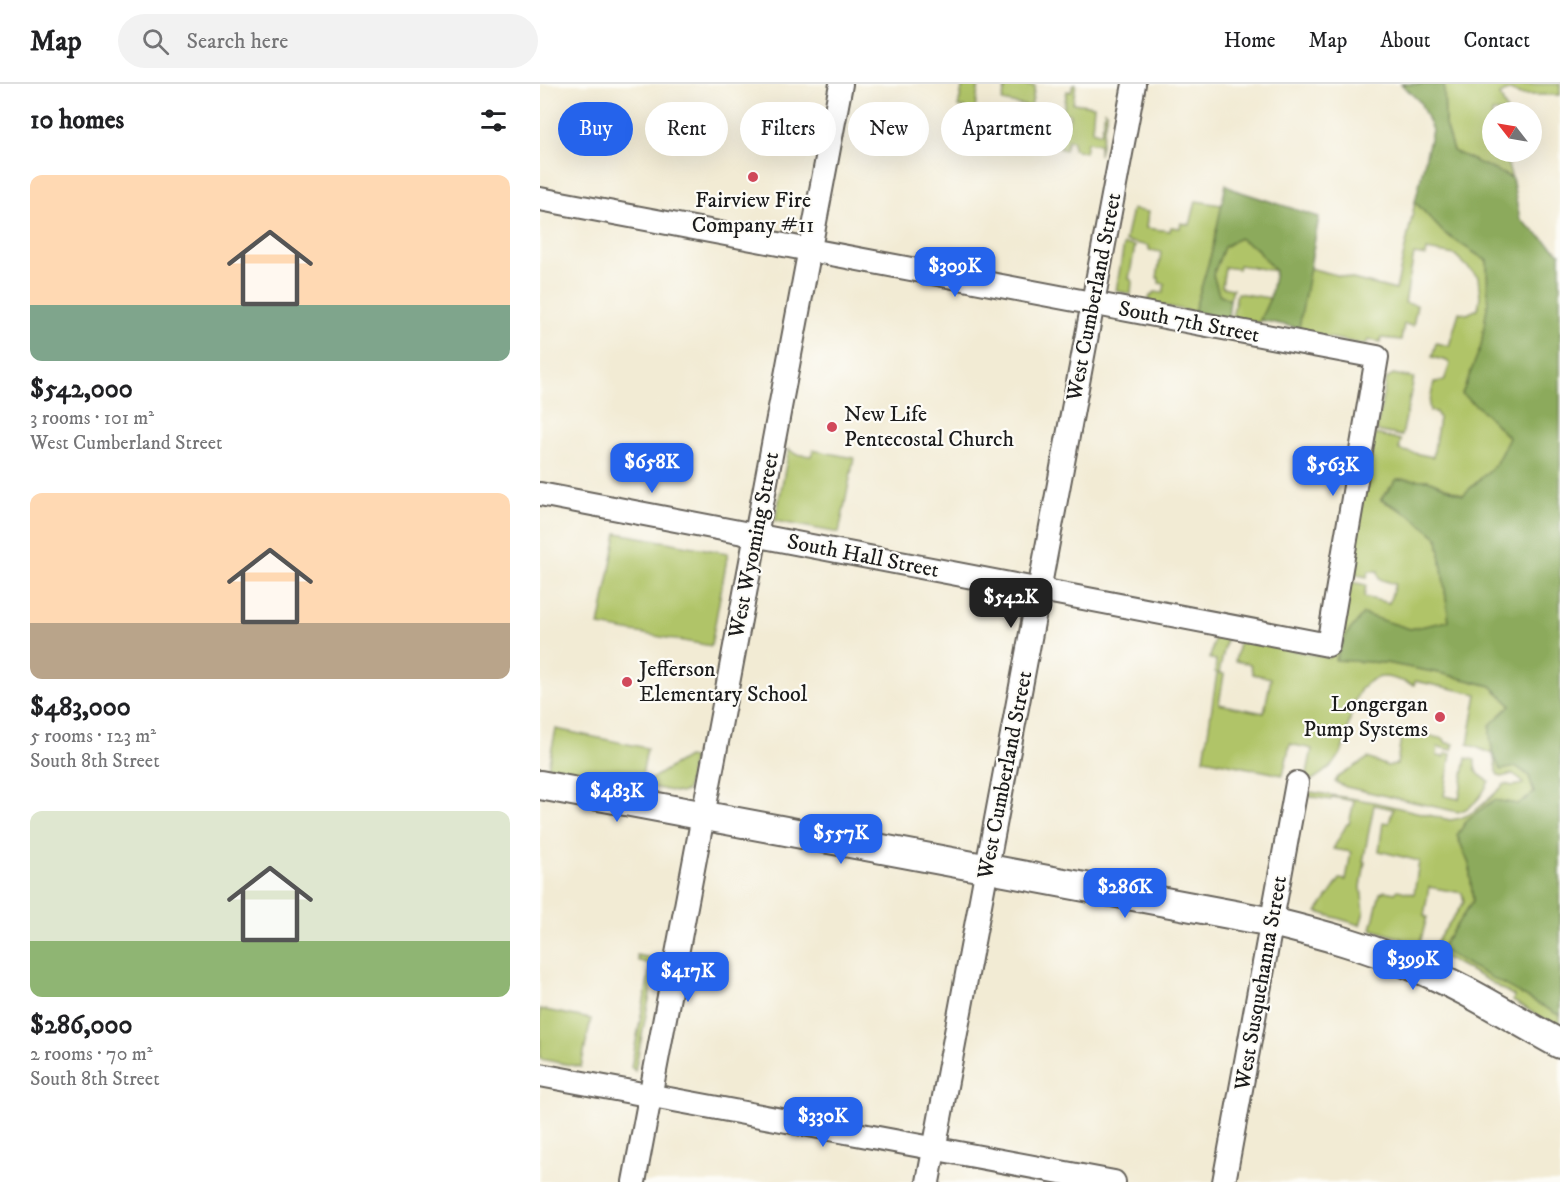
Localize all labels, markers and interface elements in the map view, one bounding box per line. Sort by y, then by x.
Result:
search box [118,14,538,68]
text: Map [30,24,82,59]
icon: search [139,25,172,58]
text: Search here [187,28,288,55]
text: Home [1224,28,1276,54]
text: Map [1309,28,1347,54]
text: About [1380,28,1431,54]
text: Contact [1464,28,1530,54]
chip: Buy [558,102,633,156]
chip: Rent [645,102,728,156]
chip: Filters [740,102,836,156]
chip: New [848,102,929,156]
chip: Apartment [941,102,1073,156]
north arrow [1482,102,1542,162]
map controls [1482,102,1542,162]
text: 10 homes [30,104,124,137]
icon: filters [477,104,510,137]
marker: Fairview Fire Company #11 [746,170,760,184]
place label: Fairview Fire Company #11 [692,187,814,239]
street label: West Cumberland Street [1060,191,1127,404]
icon: home [216,214,324,322]
pin: $309K [913,247,997,298]
text: $309K [928,254,982,279]
street label: South 7th Street [1116,295,1262,349]
text: $542,000 [30,373,133,406]
place label: New Life Pentecostal Church [844,401,1015,453]
text: 3 rooms · 101 m² [30,406,154,431]
marker: New Life Pentecostal Church [825,420,839,434]
text: West Cumberland Street [30,431,222,456]
pin: $658K [610,443,694,494]
pin: $563K [1291,446,1375,497]
text: $658K [624,450,680,475]
street label: West Wyoming Street [723,450,785,641]
text: $563K [1307,453,1359,478]
street label: South Hall Street [785,528,941,584]
icon: home [216,532,324,640]
pin: $542K [969,578,1053,629]
text: $542K [983,585,1039,610]
place label: Jefferson Elementary School [637,656,808,708]
street label: West Cumberland Street [971,669,1038,882]
marker: Jefferson Elementary School [620,675,634,689]
text: $483,000 [30,691,131,724]
place label: Longergan Pump Systems [1303,691,1429,743]
marker: Longergan Pump Systems [1433,710,1447,724]
text: 5 rooms · 123 m² [30,724,156,749]
text: South 8th Street [30,749,160,774]
pin: $483K [575,772,659,823]
text: $483K [590,779,644,804]
pin: $557K [799,814,883,865]
text: $557K [813,821,869,846]
icon: home [216,850,324,958]
pin: $286K [1083,868,1167,919]
street label: West Susquehanna Street [1229,874,1293,1093]
text: $286K [1097,875,1153,900]
pin: $399K [1371,940,1455,991]
text: $399K [1387,947,1439,972]
pin: $417K [646,952,730,1003]
text: $417K [661,959,715,984]
text: $286,000 [30,1009,132,1042]
text: 2 rooms · 70 m² [30,1042,153,1067]
text: South 8th Street [30,1067,160,1092]
pin: $330K [781,1097,865,1148]
text: $330K [798,1104,848,1129]

